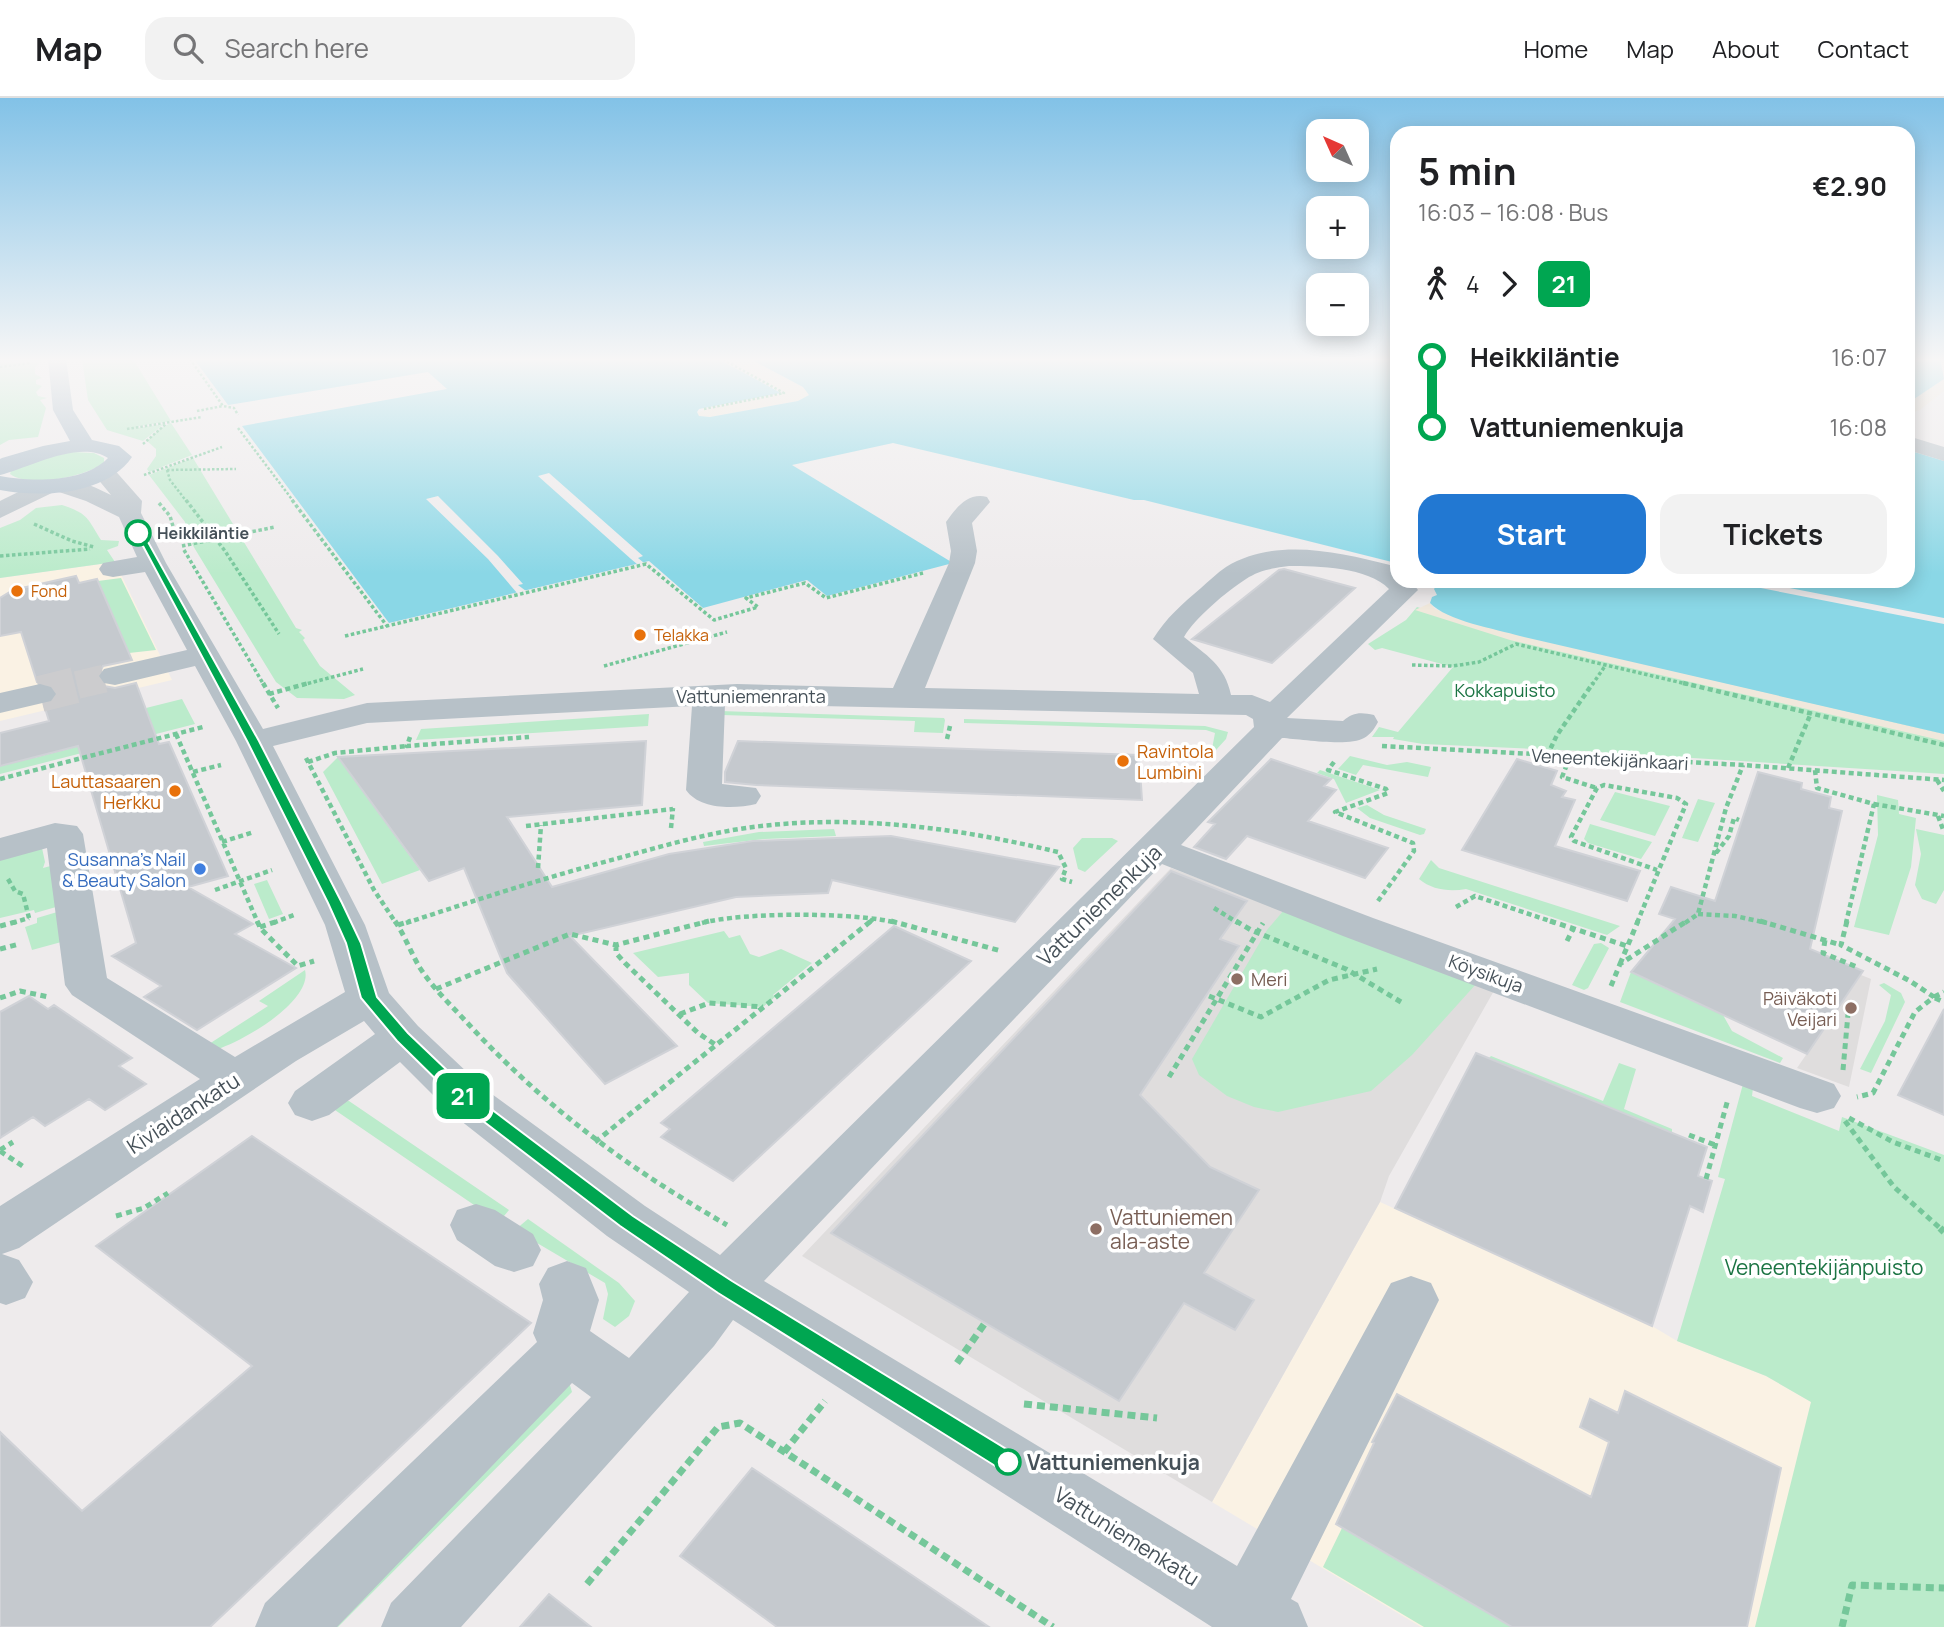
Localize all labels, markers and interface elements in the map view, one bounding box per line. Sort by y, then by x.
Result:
search box [145,17,635,80]
text: Map [35,26,103,71]
icon: search [169,29,207,67]
text: Search here [225,30,369,66]
text: Home [1523,32,1588,65]
text: Map [1626,32,1674,65]
text: About [1712,32,1780,65]
text: Contact [1818,32,1909,65]
north arrow [1306,119,1368,182]
map controls [1306,119,1369,336]
text: 5 min [1418,144,1516,196]
text: €2.90 [1813,168,1887,204]
button: + [1306,196,1369,259]
text: 16:03 – 16:08 · Bus [1418,196,1608,228]
icon: walk [1418,265,1456,303]
icon: forward [1490,265,1528,303]
text: 21 [1552,267,1576,300]
text: 4 [1466,268,1480,300]
button: − [1306,273,1369,336]
text: Heikkiläntie [1470,339,1620,375]
text: 16:07 [1831,341,1887,373]
text: Vattuniemenkuja [1470,409,1684,445]
text: 16:08 [1830,411,1887,443]
button: Start [1418,494,1646,574]
button: Tickets [1660,494,1887,574]
marker: Heikkiläntie [125,520,151,546]
place label: Heikkiläntie [157,522,249,544]
place label: Fond [31,580,67,602]
marker: Fond [9,583,25,599]
place label: Telakka [654,624,709,646]
marker: Telakka [632,627,648,643]
park label: Kokkapuisto [1455,678,1555,702]
street label: Vattuniemenranta [676,684,826,708]
place label: Ravintola Lumbini [1137,739,1214,784]
street label: Veneentekijänkaari [1531,743,1689,775]
marker: Ravintola Lumbini [1115,753,1131,769]
place label: Lauttasaaren Herkku [51,769,161,814]
marker: Lauttasaaren Herkku [167,783,183,799]
street label: Vattuniemenkuja [1031,838,1167,972]
place label: Susanna's Nail & Beauty Salon [62,847,186,892]
marker: Susanna's Nail & Beauty Salon [192,861,208,877]
street label: Köysikuja [1445,948,1527,998]
place label: Meri [1251,967,1287,991]
marker: Meri [1229,971,1245,987]
place label: Päiväkoti Veijari [1763,986,1837,1031]
marker: Päiväkoti Veijari [1843,1000,1859,1016]
street label: Kiviaidankatu [121,1066,245,1160]
line badge: 21 [432,1073,494,1119]
text: 21 [451,1079,475,1112]
place label: Vattuniemen ala-aste [1110,1203,1233,1255]
marker: Vattuniemen ala-aste [1088,1221,1104,1237]
park label: Veneentekijänpuisto [1725,1253,1923,1281]
place label: Vattuniemenkuja [1027,1448,1200,1476]
marker: Vattuniemenkuja [995,1449,1021,1475]
street label: Vattuniemenkatu [1049,1480,1205,1592]

